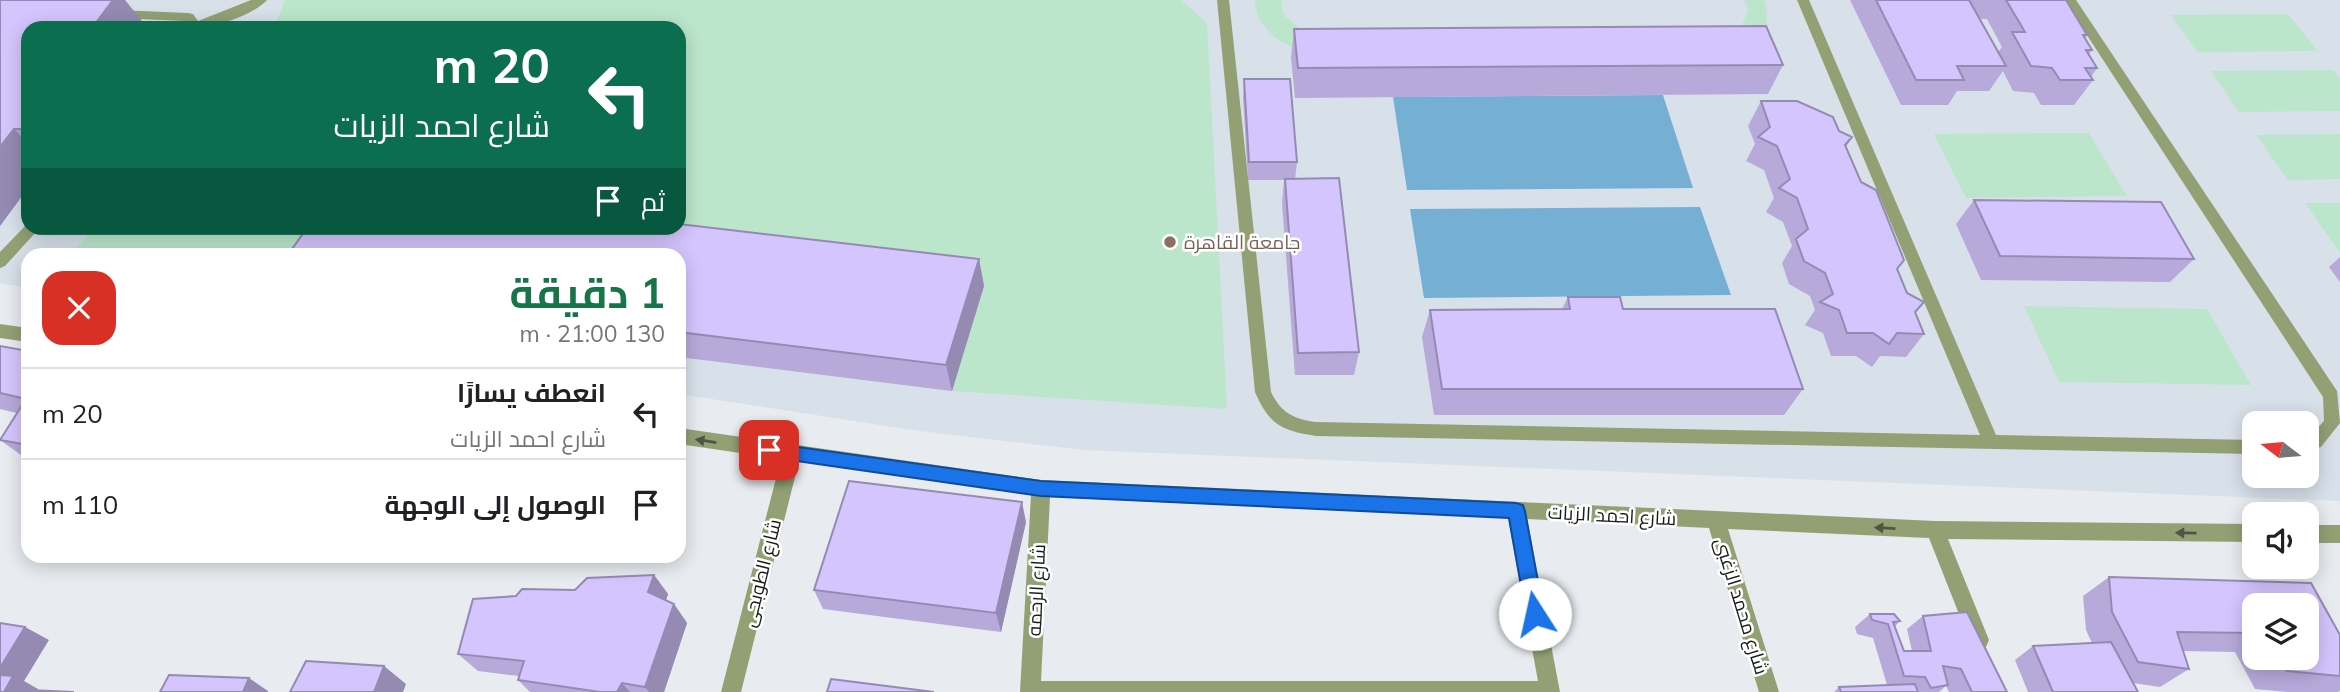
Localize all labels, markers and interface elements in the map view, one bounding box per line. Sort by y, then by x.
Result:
text: 20 m [434,34,550,95]
icon: left [574,49,665,140]
text: شارع احمد الزيات [333,105,550,145]
icon: arrive [589,182,627,220]
text: ثم [641,185,665,218]
place label: جامعة القاهرة [1184,230,1300,254]
marker: جامعة القاهرة [1162,234,1178,250]
text: 1 دقيقة [510,266,665,319]
button: close [42,271,116,345]
text: 130 m · 21:00 [520,319,665,348]
text: انعطف يسارًا [457,376,606,409]
icon: left [627,395,665,433]
text: 20 m [42,397,103,430]
north arrow [2242,411,2319,488]
map controls [2242,411,2319,670]
pin [739,420,799,480]
text: شارع احمد الزيات [450,424,606,453]
icon: arrive [750,431,788,469]
one-way arrow [695,435,717,446]
icon: arrive [627,486,665,524]
text: 110 m [42,488,118,521]
text: الوصول إلى الوجهة [385,488,606,521]
street label: شارع احمد الزيات [1547,500,1677,532]
button: sound [2242,502,2319,579]
street label: شارع الطوبجى [736,516,788,630]
one-way arrow [1874,523,1896,534]
one-way arrow [2175,527,2197,539]
street label: شارع محمد الزغبى [1708,535,1774,678]
street label: شارع الرحمه [1022,543,1052,637]
position arrow [1498,577,1572,651]
button: layers [2242,593,2319,670]

